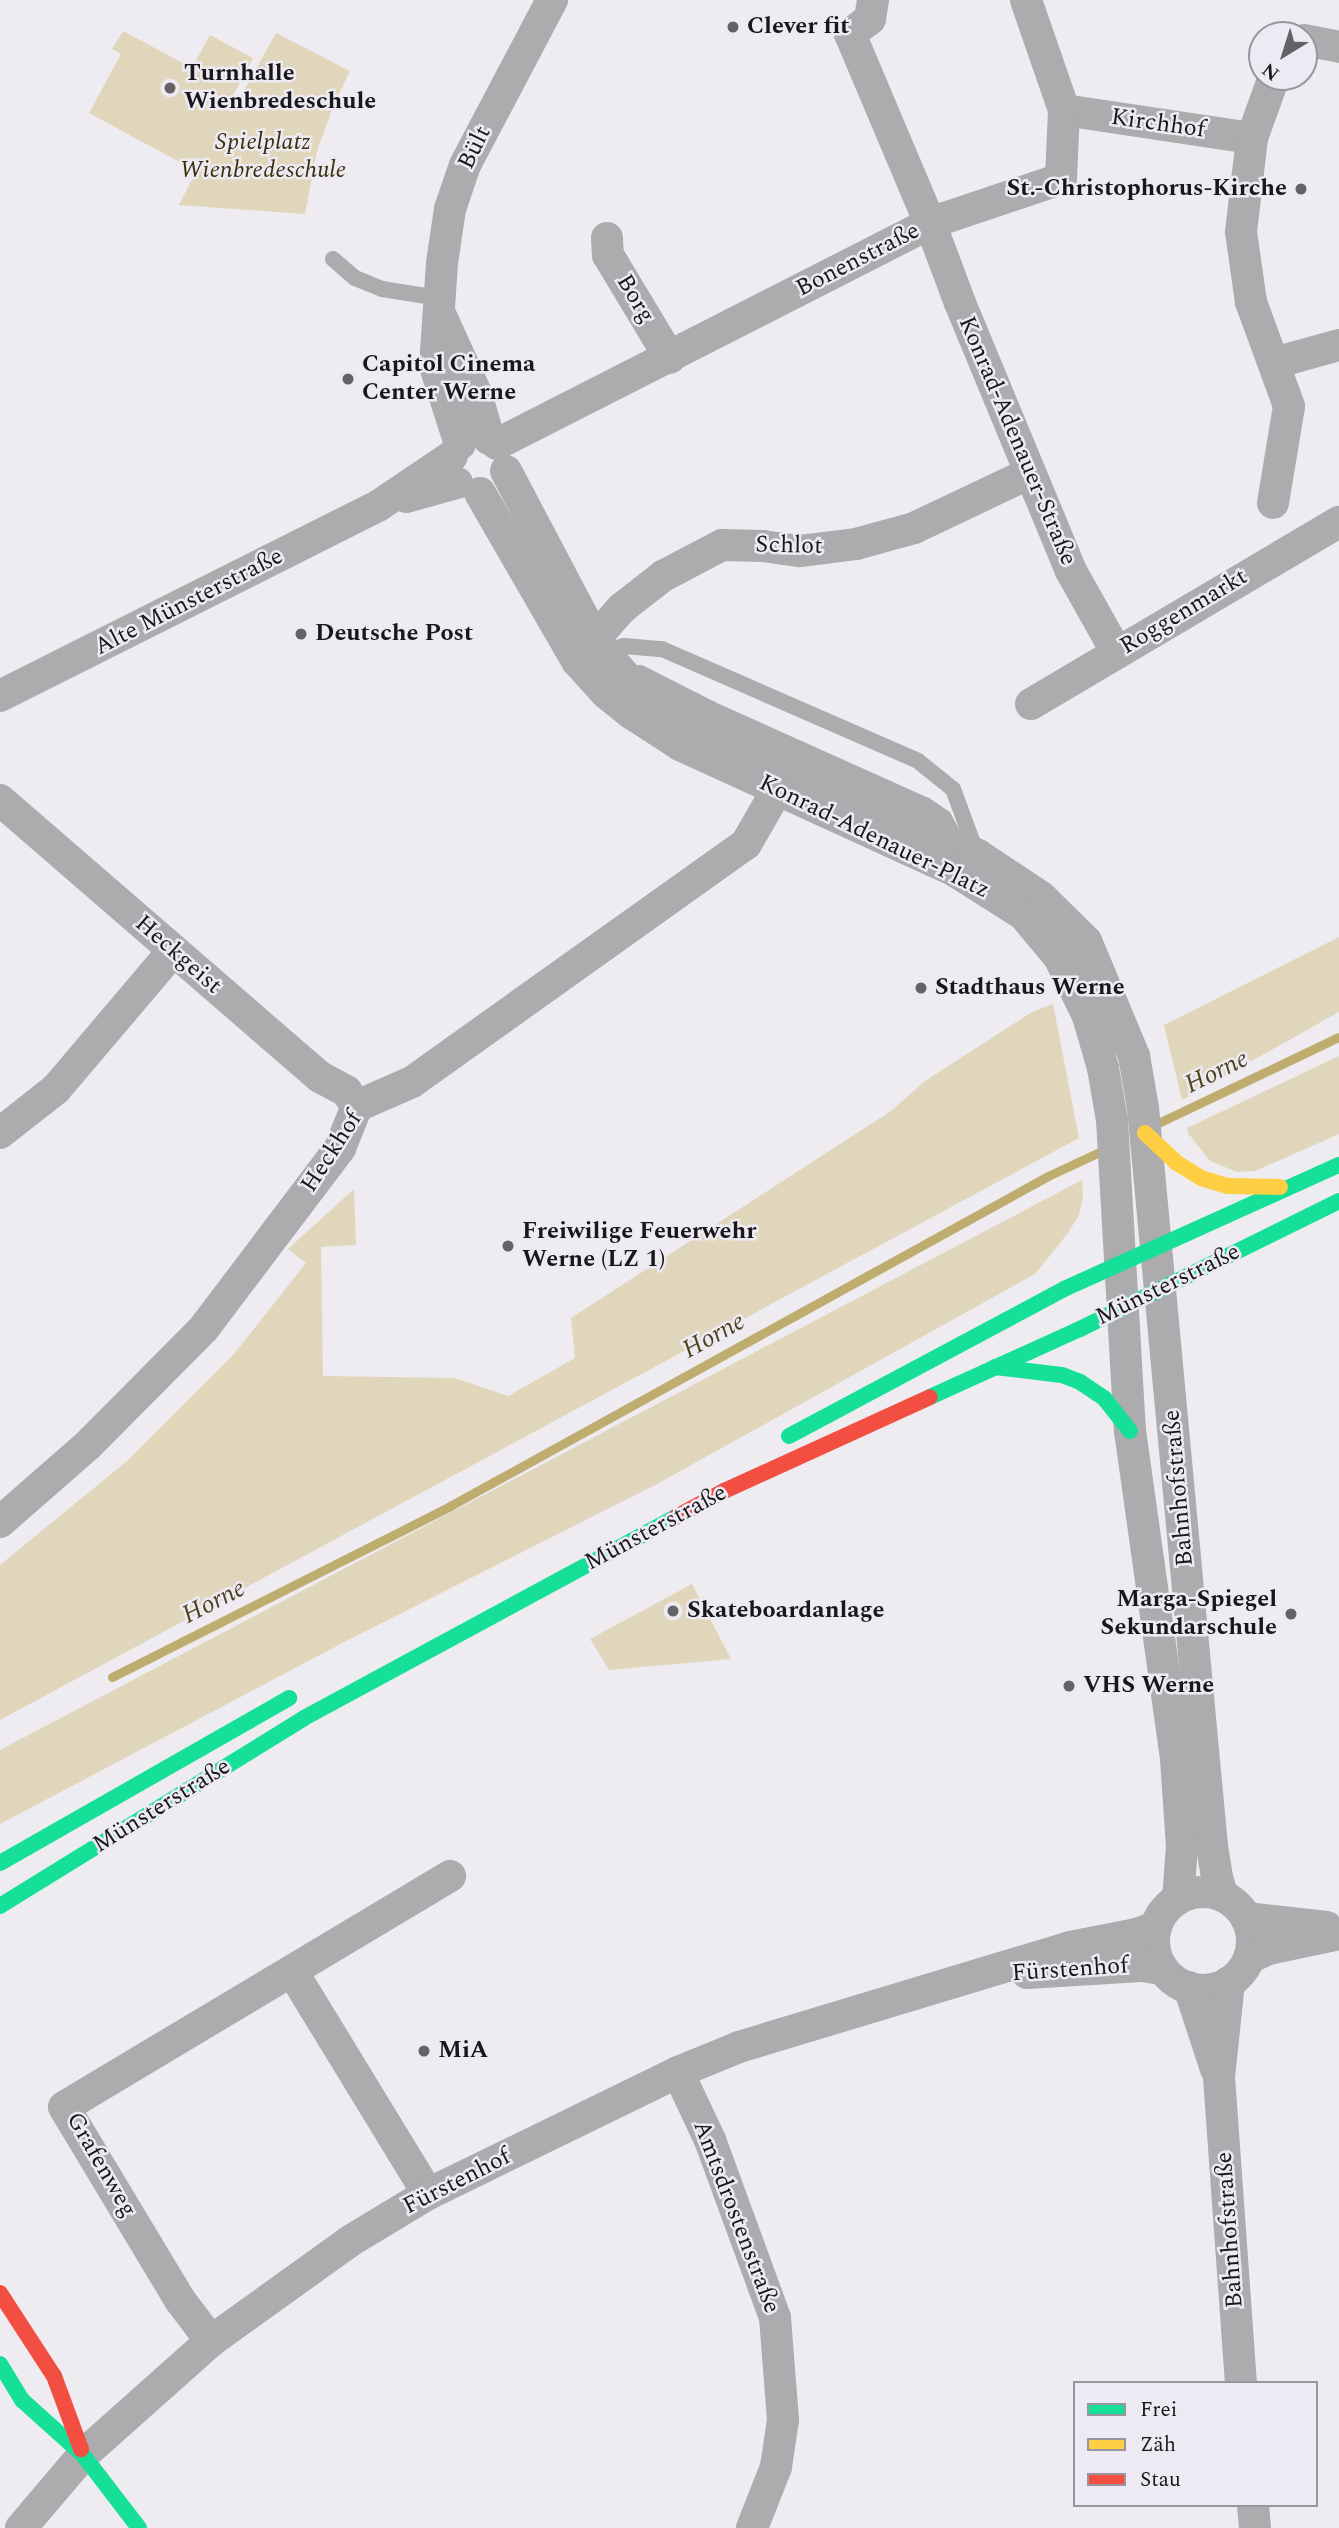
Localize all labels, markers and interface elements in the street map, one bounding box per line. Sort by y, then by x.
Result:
place label: Clever fit [747,13,850,41]
marker: Clever fit [725,19,741,35]
north arrow [1248,21,1318,91]
text: N [1256,55,1286,88]
place label: Turnhalle Wienbredeschule [184,60,376,116]
marker: Turnhalle Wienbredeschule [162,80,178,96]
street label: Kirchhof [1109,103,1207,145]
street label: Bült [452,122,498,174]
park label: Spielplatz Wienbredeschule [180,129,346,185]
place label: St.-Christophorus-Kirche [1007,175,1287,203]
marker: St.-Christophorus-Kirche [1293,181,1309,197]
street label: Bonenstraße [791,217,925,303]
street label: Borg [609,269,661,329]
street label: Konrad-Adenauer-Straße [951,312,1083,570]
place label: Capitol Cinema Center Werne [362,351,535,407]
marker: Capitol Cinema Center Werne [340,371,356,387]
street label: Schlot [755,531,823,561]
street label: Alte Münsterstraße [90,542,288,662]
street label: Roggenmarkt [1115,563,1253,661]
place label: Deutsche Post [315,620,473,648]
marker: Deutsche Post [293,626,309,642]
street label: Konrad-Adenauer-Platz [754,769,994,905]
street label: Heckgeist [129,909,227,1001]
place label: Stadthaus Werne [935,974,1125,1002]
marker: Stadthaus Werne [913,980,929,996]
water label: Horne [1180,1043,1254,1101]
street label: Heckhof [295,1106,369,1198]
place label: Freiwilige Feuerwehr Werne (LZ 1) [522,1218,756,1274]
marker: Freiwilige Feuerwehr Werne (LZ 1) [500,1238,516,1254]
street label: Münsterstraße [1091,1238,1245,1332]
water label: Horne [677,1306,751,1366]
street label: Bahnhofstraße [1158,1409,1200,1567]
street label: Münsterstraße [580,1479,732,1577]
water label: Horne [177,1573,251,1631]
place label: Marga-Spiegel Sekundarschule [1100,1586,1277,1642]
place label: Skateboardanlage [687,1597,884,1625]
marker: Skateboardanlage [665,1603,681,1619]
marker: Marga-Spiegel Sekundarschule [1283,1606,1299,1622]
place label: VHS Werne [1083,1672,1214,1700]
marker: VHS Werne [1061,1678,1077,1694]
street label: Münsterstraße [88,1752,236,1860]
street label: Fürstenhof [1011,1952,1129,1988]
place label: MiA [438,2037,488,2065]
marker: MiA [416,2043,432,2059]
street label: Grafenweg [60,2108,142,2222]
street label: Amtsdrostenstraße [686,2117,786,2317]
street label: Fürstenhof [398,2143,516,2221]
street label: Bahnhofstraße [1210,2151,1250,2309]
legend [1073,2381,1318,2507]
text: Frei [1140,2394,1177,2426]
text: Zäh [1140,2429,1176,2461]
text: Stau [1140,2464,1181,2496]

